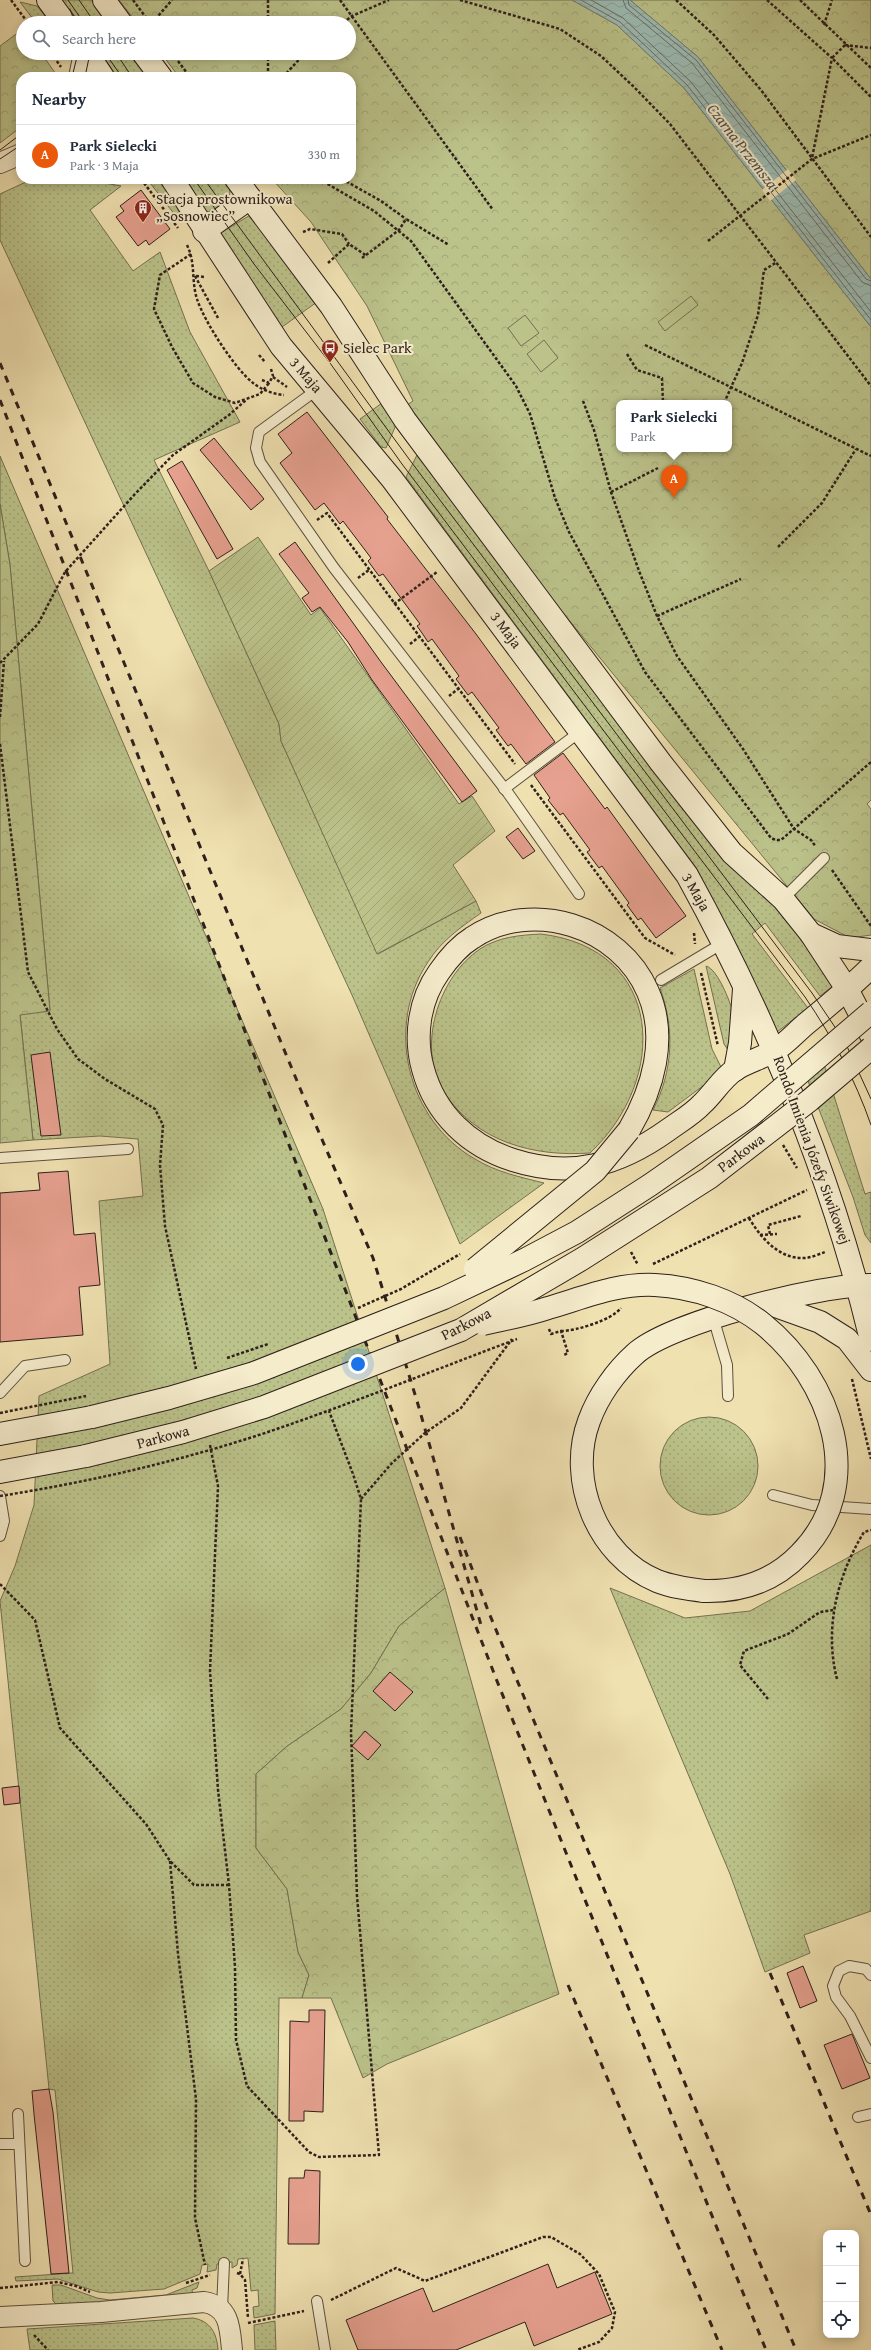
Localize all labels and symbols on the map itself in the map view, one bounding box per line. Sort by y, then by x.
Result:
water label: Czarna Przemsza [702,98,785,195]
place label: Stacja prostownikowa „Sosnowiec” [156,188,293,226]
building icon: Stacja prostownikowa „Sosnowiec” [133,198,153,223]
place label: Sielec Park [343,337,412,358]
bus stop icon: Sielec Park [320,338,340,363]
street label: 3 Maja [285,352,328,397]
pin: A [661,465,687,498]
street label: 3 Maja [486,607,527,652]
street label: 3 Maja [677,869,716,915]
street label: Rondo Imienia Józefy Siwikowej [769,1053,856,1247]
street label: Parkowa [713,1128,768,1177]
street label: Parkowa [437,1302,494,1345]
your location [348,1354,368,1374]
street label: Parkowa [134,1419,191,1454]

